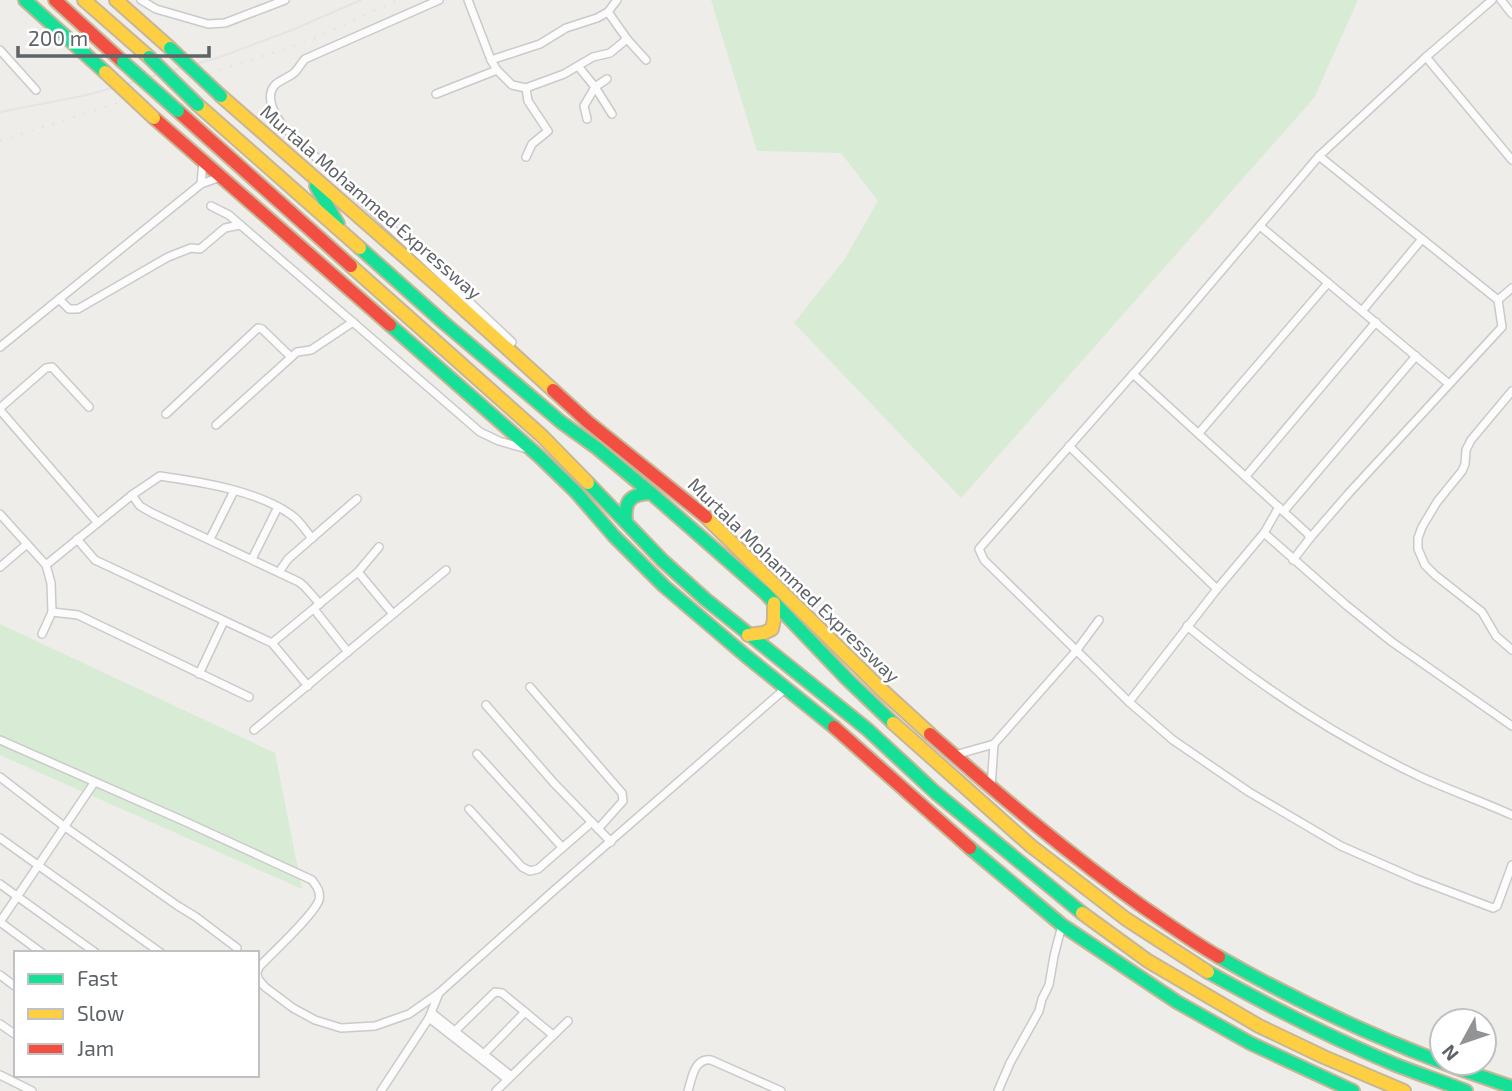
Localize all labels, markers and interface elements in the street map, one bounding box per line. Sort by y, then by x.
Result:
scale bar [18,14,208,58]
text: 200 m [28,25,88,50]
street label: Murtala Mohammed Expressway [256,99,487,304]
street label: Murtala Mohammed Expressway [684,472,905,687]
legend [14,951,259,1077]
text: Fast [77,965,118,990]
text: Slow [77,1000,124,1025]
north arrow [1428,1007,1498,1077]
text: Jam [77,1035,114,1060]
text: N [1436,1041,1463,1066]

